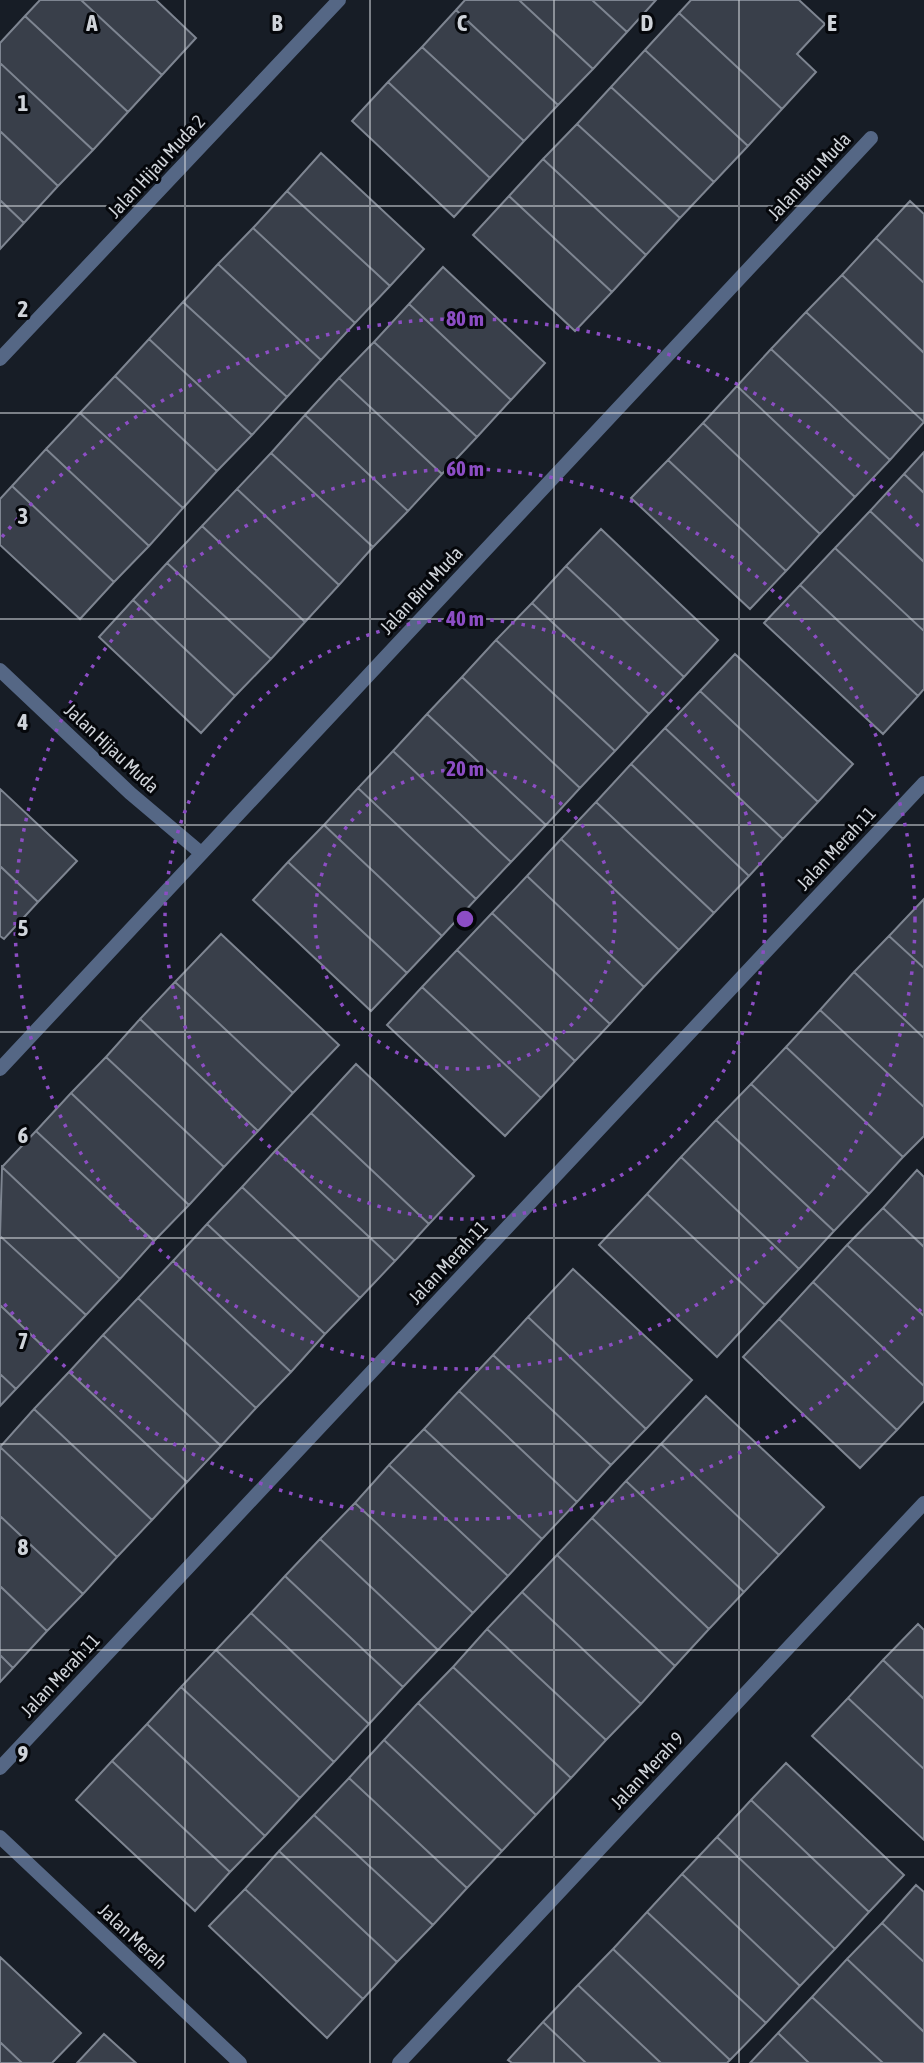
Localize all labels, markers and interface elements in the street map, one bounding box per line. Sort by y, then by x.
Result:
text: A [85,10,98,36]
text: B [272,10,283,36]
text: C [457,10,468,36]
text: D [641,10,654,36]
text: E [827,10,837,36]
text: 1 [18,90,29,116]
street label: Jalan Hijau Muda 2 [103,110,209,222]
street label: Jalan Biru Muda [763,128,855,224]
text: 2 [18,296,28,322]
text: 80 m [446,306,484,330]
text: 60 m [446,456,484,480]
text: 3 [18,503,28,529]
street label: Jalan Biru Muda [375,542,467,638]
text: 40 m [445,606,484,630]
street label: Jalan Hijau Muda [60,699,164,797]
text: 4 [17,709,29,735]
text: 20 m [446,756,484,780]
street label: Jalan Merah 11 [792,802,880,894]
centre of rings [453,907,477,931]
text: 5 [18,915,29,941]
text: 6 [18,1122,29,1148]
street label: Jalan Merah 11 [404,1216,492,1308]
text: 7 [18,1328,28,1354]
text: 8 [18,1534,29,1560]
street label: Jalan Merah 11 [16,1629,104,1721]
street label: Jalan Merah 9 [606,1727,688,1813]
text: 9 [18,1741,29,1767]
street label: Jalan Merah [94,1899,172,1973]

